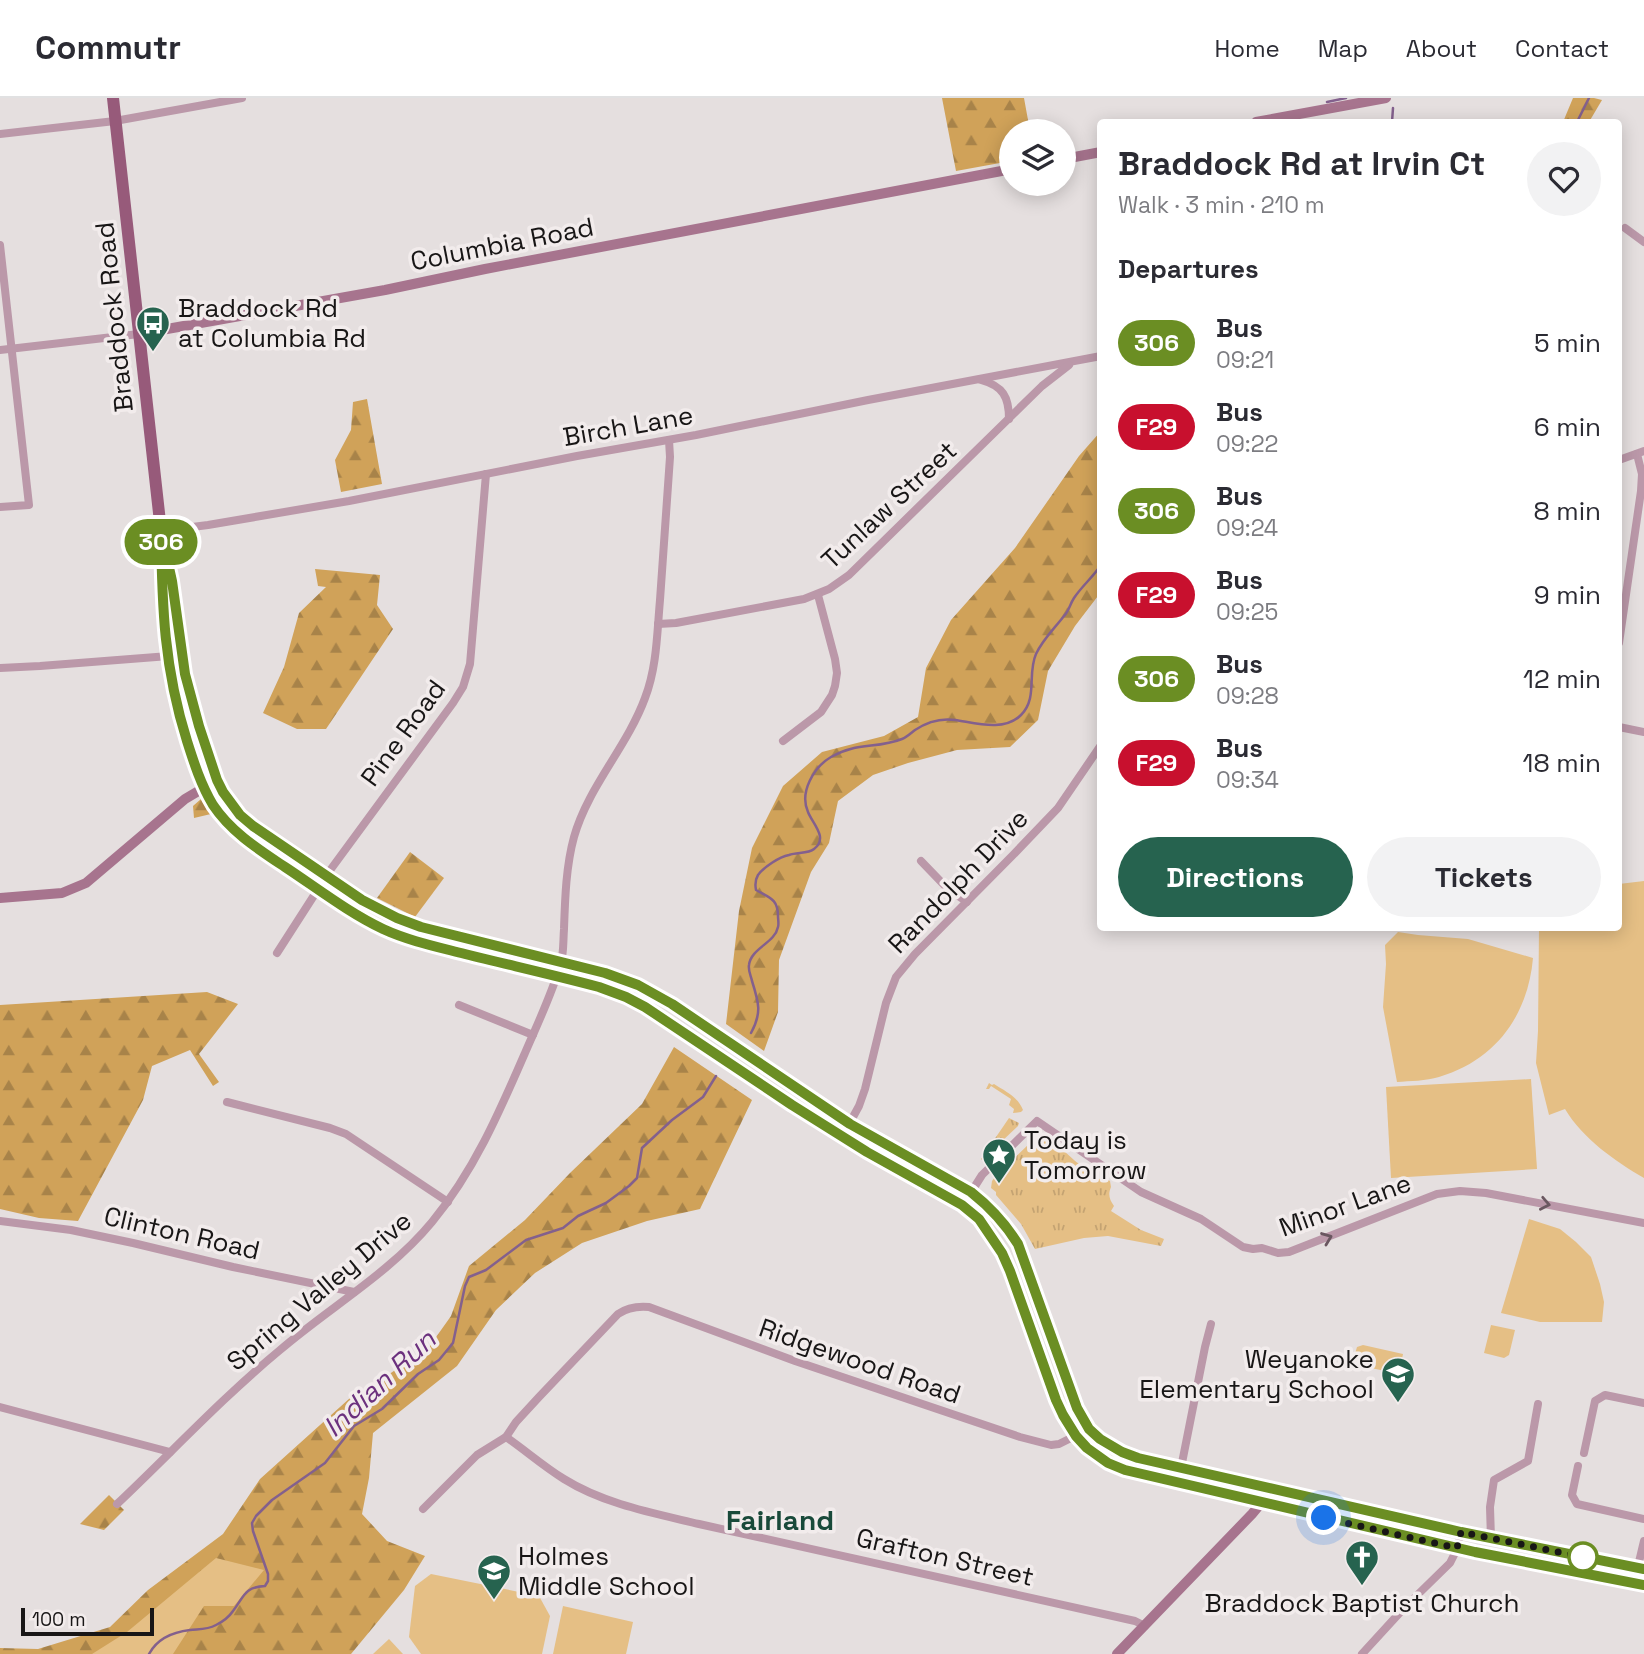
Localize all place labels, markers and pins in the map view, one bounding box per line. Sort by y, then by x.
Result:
place label: Braddock Rd at Columbia Rd [178,291,366,355]
bus stop icon: Braddock Rd at Columbia Rd [134,304,172,353]
place label: Today is Tomorrow [1024,1123,1147,1187]
place icon: Today is Tomorrow [980,1136,1018,1185]
place label: Weyanoke Elementary School [1139,1342,1374,1406]
school or university icon: Weyanoke Elementary School [1379,1355,1417,1404]
church icon: Braddock Baptist Church [1343,1538,1381,1587]
place label: Holmes Middle School [518,1539,695,1603]
unlabelled marker [1568,1542,1598,1572]
school or university icon: Holmes Middle School [475,1552,513,1601]
place label: Braddock Baptist Church [1205,1586,1519,1620]

